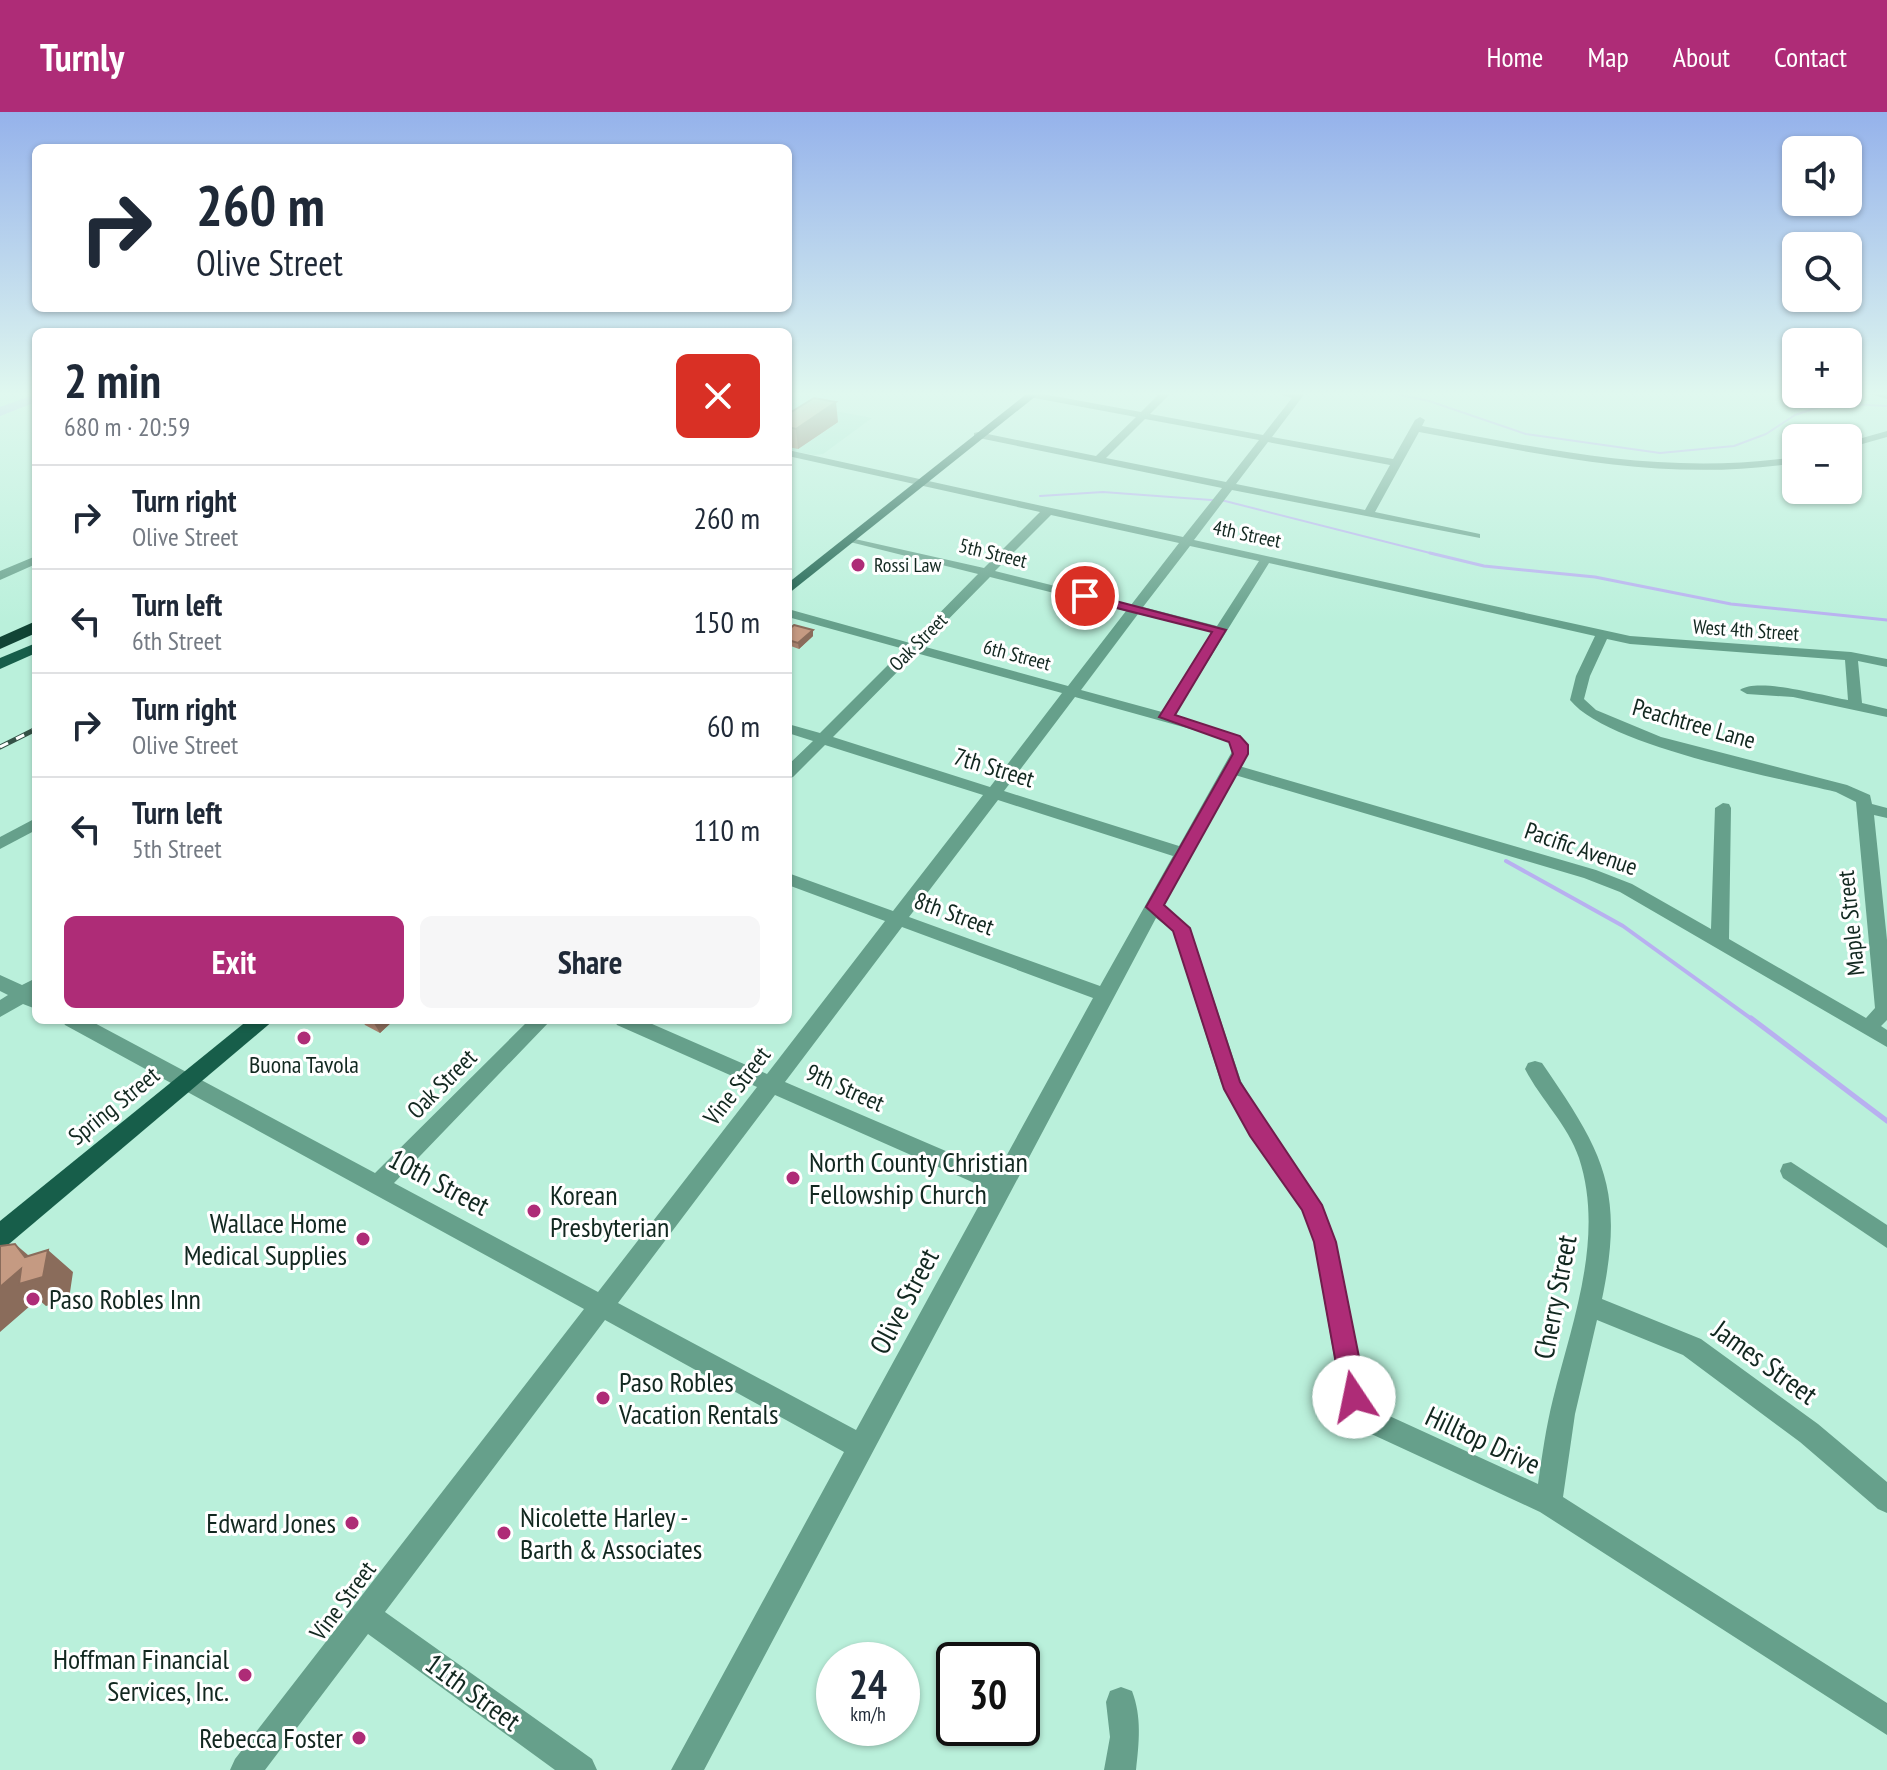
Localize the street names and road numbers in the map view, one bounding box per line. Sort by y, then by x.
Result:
street label: 4th Street [1211,514,1284,554]
street label: 5th Street [956,532,1030,574]
street label: Oak Street [883,607,953,677]
street label: West 4th Street [1692,613,1800,647]
street label: 6th Street [980,634,1054,677]
street label: Peachtree Lane [1629,691,1759,756]
street label: 7th Street [950,741,1039,795]
street label: Pacific Avenue [1521,815,1642,882]
street label: Maple Street [1830,869,1871,977]
street label: 8th Street [910,885,999,942]
street label: Vine Street [696,1040,777,1132]
street label: Oak Street [400,1042,483,1125]
street label: 9th Street [801,1057,890,1119]
street label: Spring Street [62,1059,166,1152]
street label: 10th Street [382,1140,496,1224]
street label: Cherry Street [1524,1231,1585,1362]
street label: Olive Street [860,1241,947,1360]
street label: James Street [1705,1310,1825,1412]
street label: Hilltop Drive [1420,1397,1547,1482]
street label: Vine Street [302,1555,383,1647]
street label: 11th Street [418,1645,529,1739]

